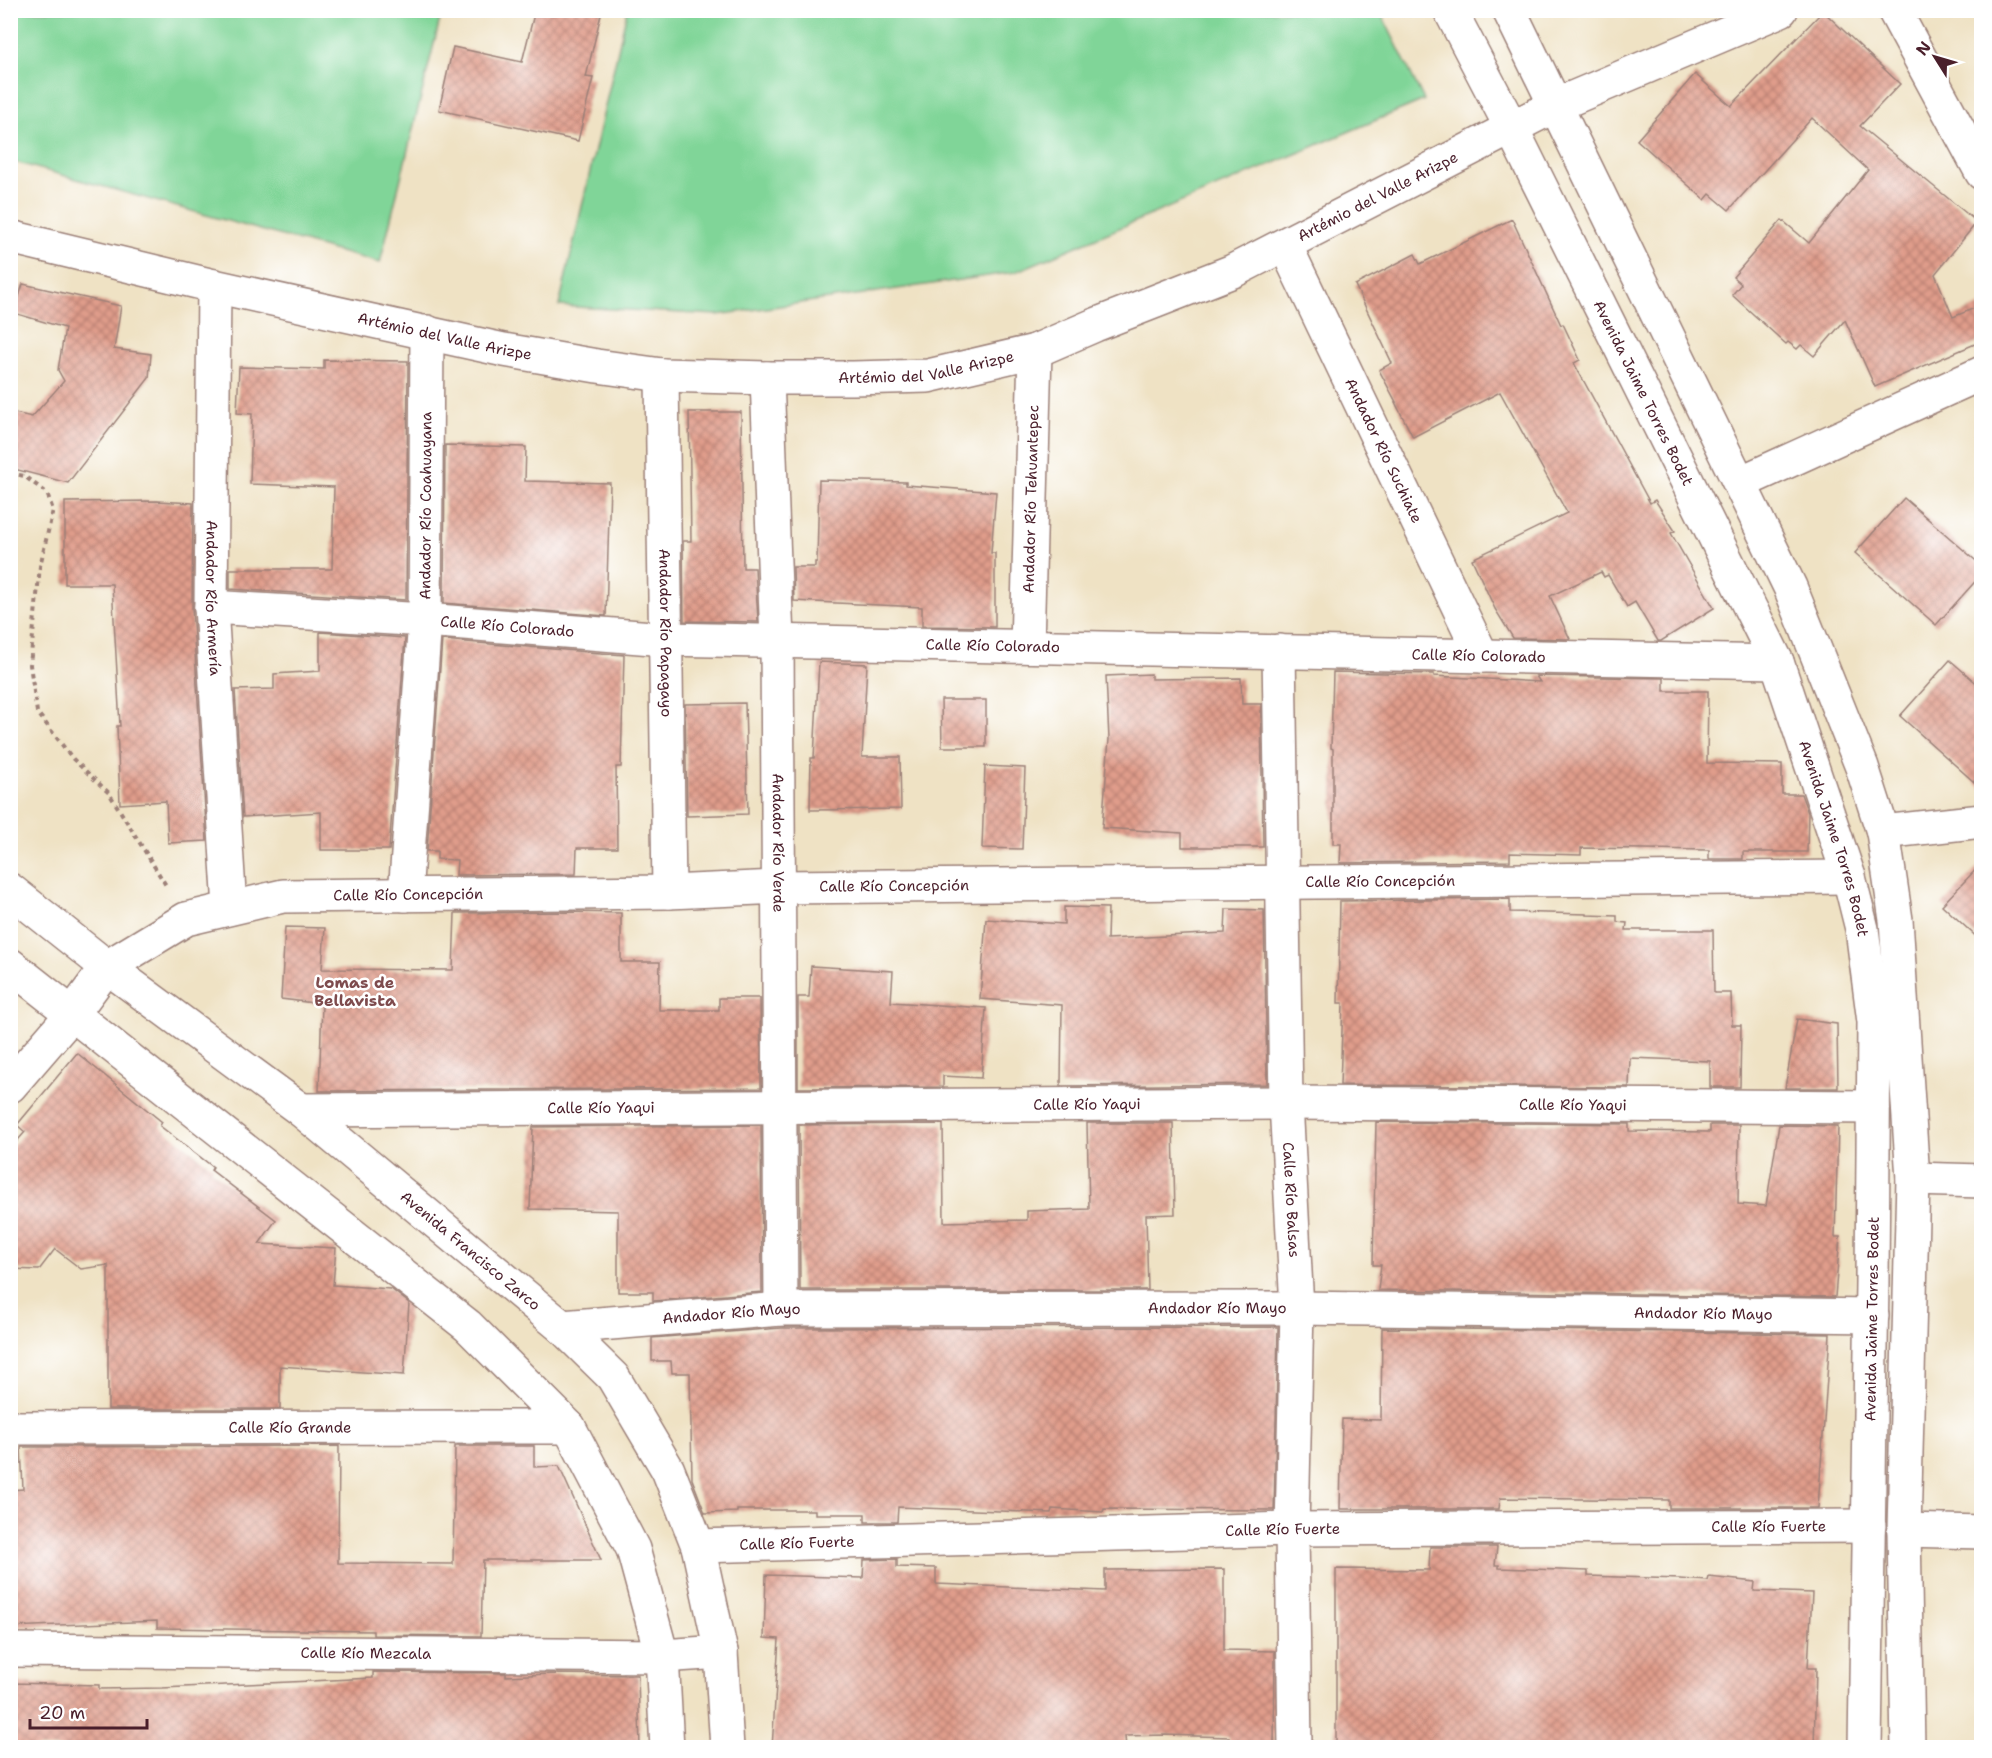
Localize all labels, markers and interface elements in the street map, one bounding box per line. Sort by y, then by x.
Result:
north arrow [1905,27,1965,87]
text: N [1911,37,1936,60]
street label: Artémio del Valle Arizpe [1294,147,1461,246]
street label: Avenida Jaime Torres Bodet [1589,297,1698,489]
street label: Artémio del Valle Arizpe [356,308,533,365]
street label: Artémio del Valle Arizpe [838,346,1016,388]
street label: Andador Río Suchiate [1340,375,1427,526]
street label: Andador Río Tehuantepec [1018,405,1044,594]
street label: Andador Río Coahuayana [415,411,436,600]
street label: Andador Río Armería [201,520,225,677]
street label: Andador Río Papagayo [654,549,677,717]
street label: Calle Río Colorado [440,611,575,642]
street label: Calle Río Colorado [925,634,1060,657]
street label: Calle Río Colorado [1411,644,1546,667]
street label: Avenida Jaime Torres Bodet [1794,738,1873,938]
street label: Andador Río Verde [768,773,789,913]
street label: Calle Río Concepción [1305,871,1455,892]
street label: Calle Río Concepción [819,875,969,897]
street label: Calle Río Concepción [333,884,483,905]
district label: Lomas de Bellavista [314,972,396,1011]
street label: Calle Río Yaqui [1033,1094,1141,1115]
street label: Calle Río Yaqui [1519,1095,1627,1115]
street label: Calle Río Yaqui [547,1097,655,1118]
street label: Calle Río Balsas [1278,1141,1304,1258]
street label: Avenida Francisco Zarco [396,1187,544,1315]
street label: Avenida Jaime Torres Bodet [1860,1216,1884,1422]
street label: Andador Río Mayo [1148,1298,1287,1318]
street label: Andador Río Mayo [661,1299,801,1329]
street label: Andador Río Mayo [1634,1303,1773,1325]
street label: Calle Río Grande [228,1417,352,1438]
street label: Calle Río Fuerte [1711,1516,1826,1537]
street label: Calle Río Fuerte [1225,1519,1340,1541]
street label: Calle Río Fuerte [739,1532,855,1555]
street label: Calle Río Mezcala [300,1643,432,1664]
scale bar [30,1692,147,1730]
text: 20 m [39,1701,85,1725]

